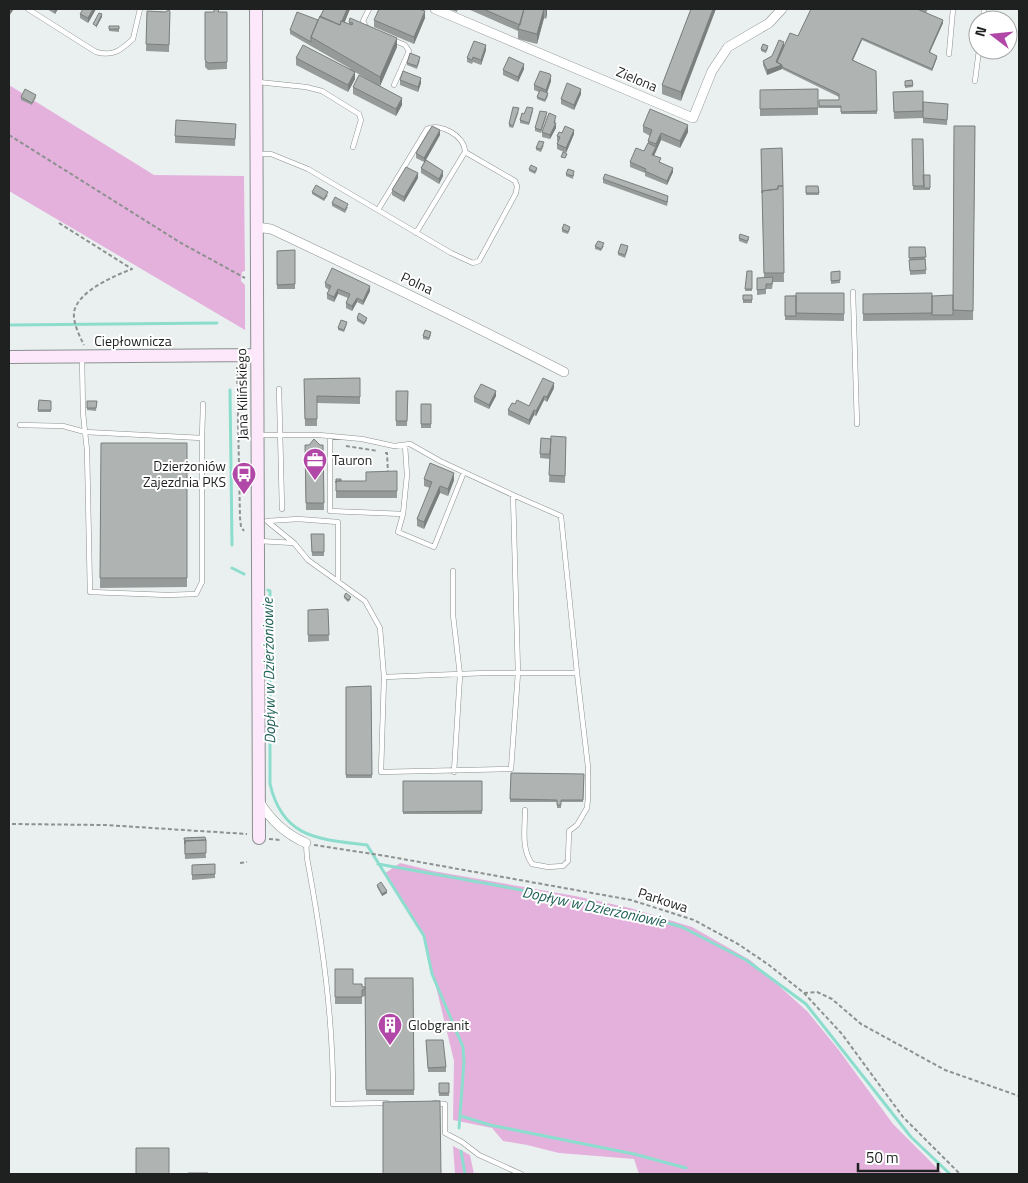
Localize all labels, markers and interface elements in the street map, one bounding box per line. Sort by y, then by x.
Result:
north arrow [968,10,1018,60]
text: N [969,24,991,39]
street label: Zielona [613,61,661,97]
street label: Polna [398,266,437,299]
street label: Ciepłownicza [94,330,172,351]
street label: Jana Kilińskiego [230,348,253,440]
office icon: Tauron [302,447,328,481]
place label: Tauron [332,449,372,470]
place label: Dzierżoniów Zajezdnia PKS [143,455,226,492]
bus stop icon: Dzierżoniów Zajezdnia PKS [231,461,257,495]
water label: Dopływ w Dzierżoniowie [256,597,281,744]
water label: Dopływ w Dzierżoniowie [520,880,669,933]
street label: Parkowa [635,882,691,917]
building icon: Globgranit [377,1012,403,1046]
place label: Globgranit [408,1014,469,1035]
scale bar [858,1140,938,1172]
text: 50 m [866,1146,899,1169]

